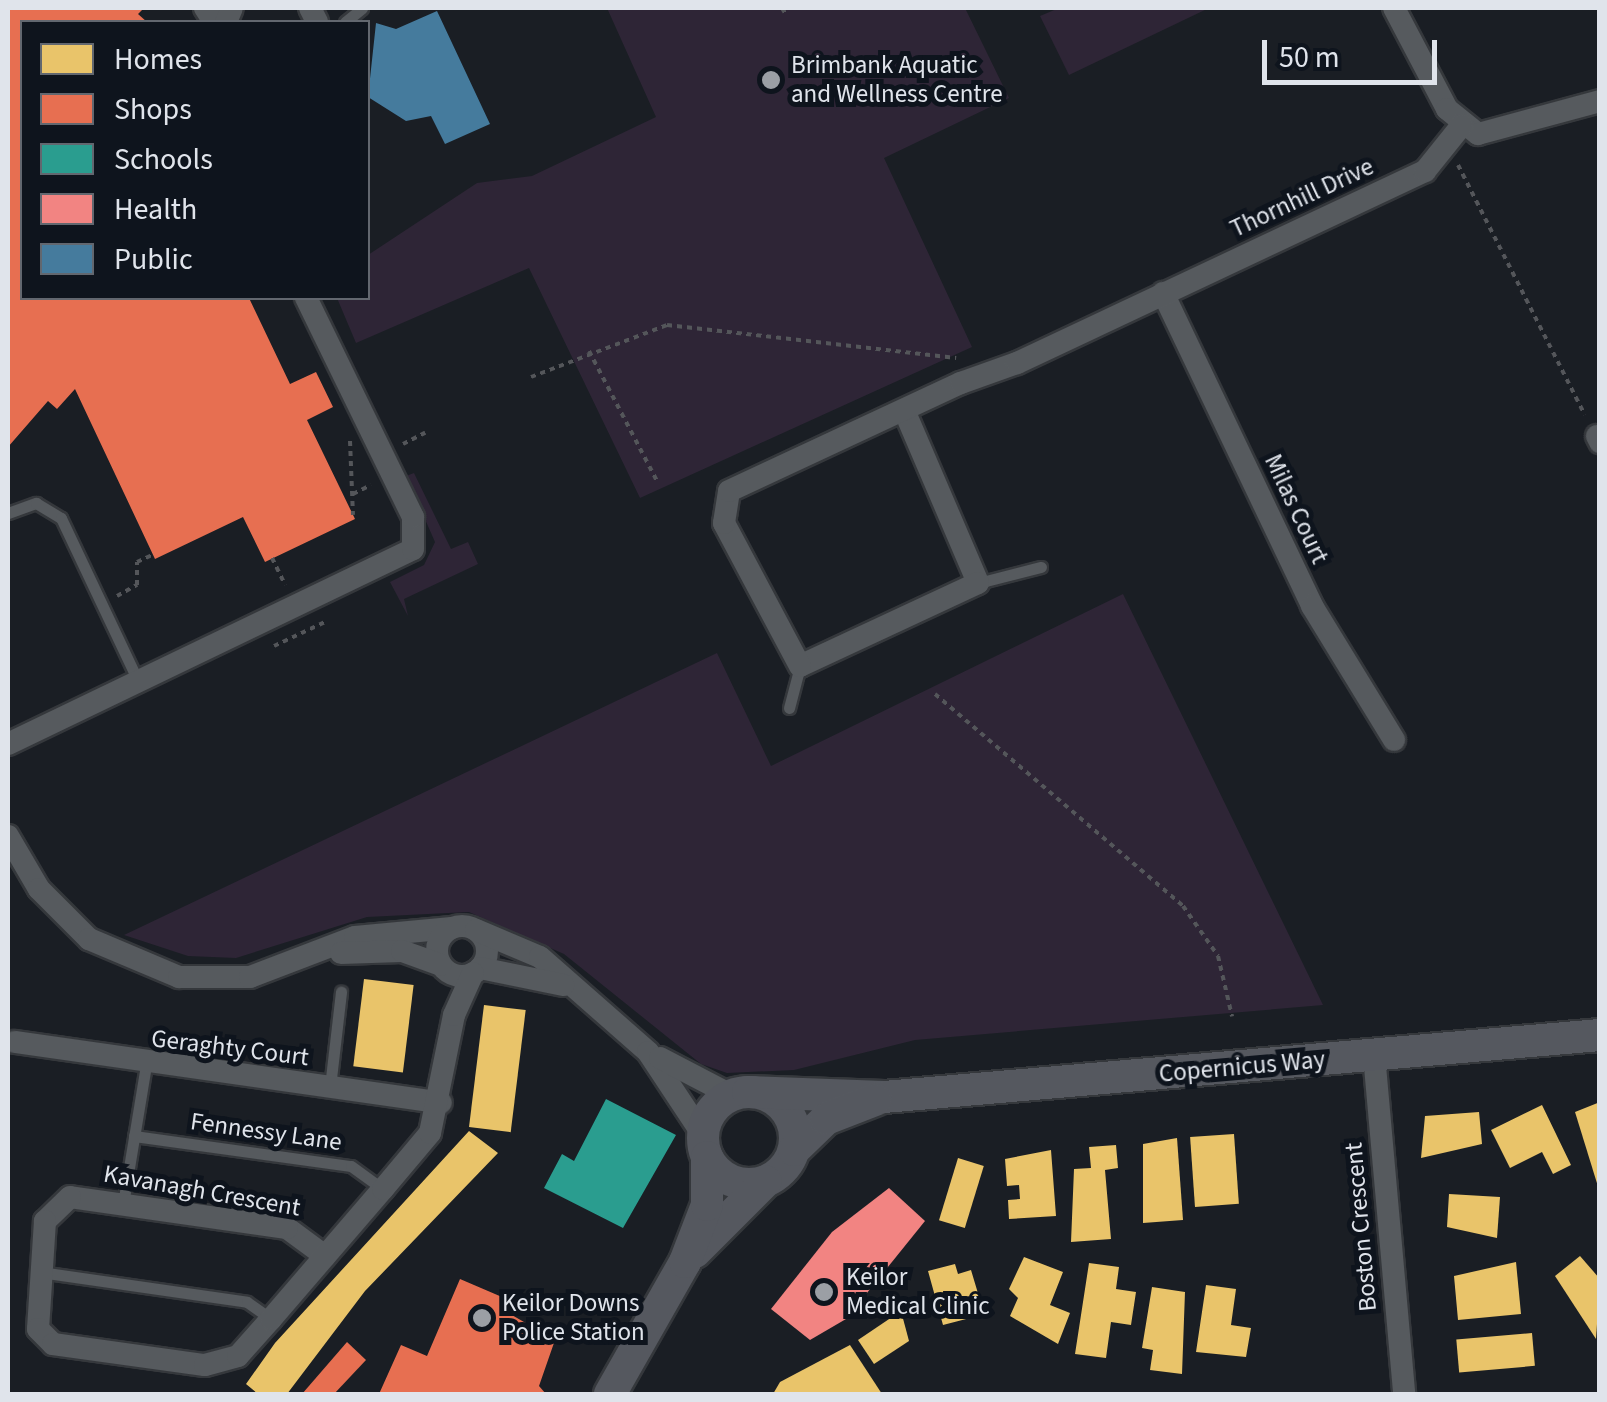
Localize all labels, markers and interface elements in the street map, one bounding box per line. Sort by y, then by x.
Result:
legend [20,20,370,300]
scale bar [1267,20,1442,82]
text: 50 m [1279,36,1340,79]
text: Homes [114,38,202,81]
place label: Brimbank Aquatic and Wellness Centre [791,51,1003,110]
marker: Brimbank Aquatic and Wellness Centre [760,69,782,91]
text: Shops [114,88,192,131]
text: Schools [114,138,213,181]
street label: Thornhill Drive [1226,152,1378,244]
text: Health [114,188,197,231]
text: Public [114,238,193,281]
street label: Milas Court [1258,449,1334,569]
street label: Geraghty Court [150,1023,310,1073]
street label: Copernicus Way [1158,1045,1326,1089]
street label: Fennessy Lane [188,1107,344,1157]
street label: Boston Crescent [1339,1141,1383,1313]
street label: Kavanagh Crescent [101,1159,303,1223]
place label: Keilor Medical Clinic [846,1263,990,1322]
marker: Keilor Medical Clinic [811,1279,837,1305]
place label: Keilor Downs Police Station [502,1289,645,1348]
marker: Keilor Downs Police Station [471,1307,493,1329]

